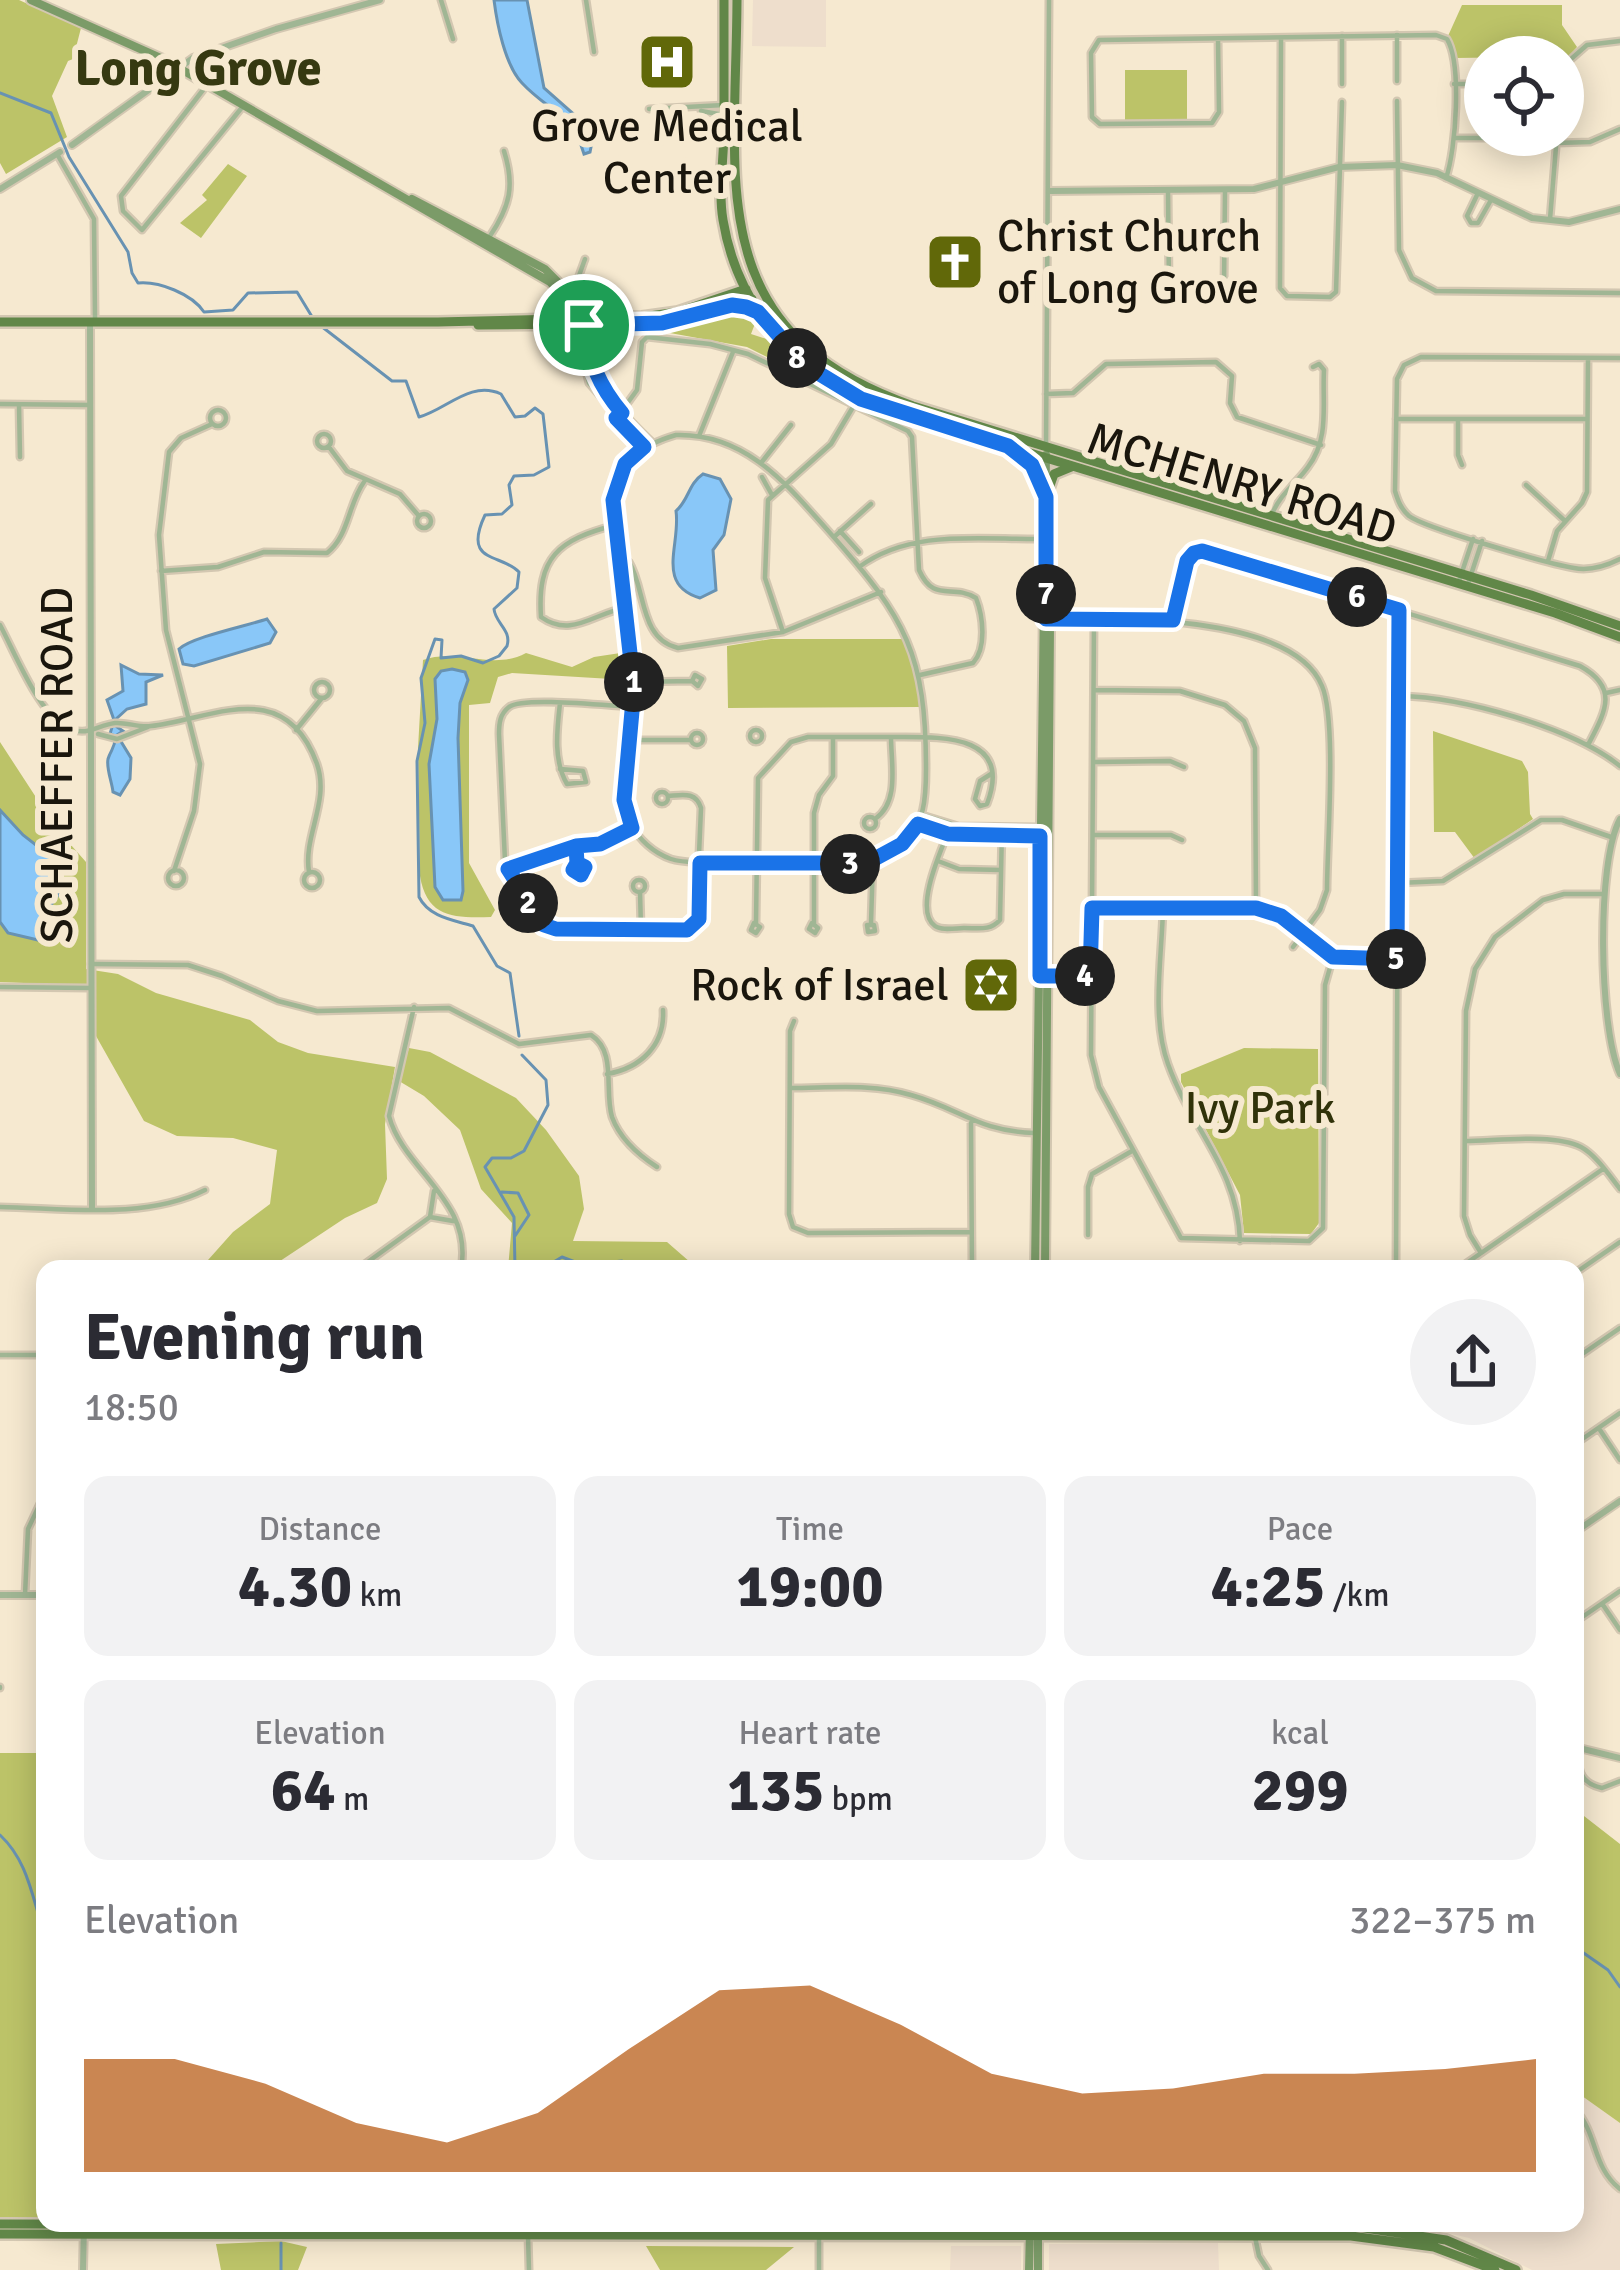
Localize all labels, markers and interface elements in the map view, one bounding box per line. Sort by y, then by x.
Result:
hospital icon: Grove Medical Center [636,31,698,93]
map controls [1464,36,1584,156]
button: locate [1464,36,1584,156]
district label: Long Grove [74,37,322,100]
place label: Grove Medical Center [531,99,803,206]
place label: Christ Church of Long Grove [997,209,1261,316]
church icon: Christ Church of Long Grove [924,231,986,293]
pin [533,274,635,376]
icon: arrive [551,292,617,358]
pin: 8 [767,328,827,388]
text: 8 [788,337,806,378]
street label: MCHENRY ROAD [1081,411,1403,557]
pin: 7 [1016,564,1076,624]
pin: 6 [1327,567,1387,627]
text: 7 [1037,573,1055,614]
text: 6 [1348,576,1366,617]
street label: SCHAEFFER ROAD [30,587,85,943]
pin: 1 [604,652,664,712]
text: 1 [625,661,643,702]
pin: 3 [820,834,880,894]
text: 3 [841,843,859,884]
pin: 2 [498,873,558,933]
text: 2 [519,882,537,923]
pin: 5 [1366,929,1426,989]
text: 5 [1387,938,1405,979]
pin: 4 [1055,946,1115,1006]
synagogue icon: Rock of Israel [960,954,1022,1016]
text: 4 [1076,955,1094,996]
place label: Rock of Israel [690,958,949,1013]
park label: Ivy Park [1184,1081,1336,1136]
text: Evening run [84,1297,425,1378]
button: share [1410,1299,1536,1425]
text: 18:50 [84,1383,179,1431]
text: Distance [259,1509,381,1550]
text: Time [776,1509,844,1550]
text: Pace [1267,1509,1333,1550]
text: 4.30 [238,1550,352,1624]
text: 19:00 [736,1550,884,1624]
text: 4:25 [1211,1550,1325,1624]
text: km [352,1575,402,1616]
text: /km [1325,1575,1389,1616]
text: Elevation [254,1713,386,1754]
text: Heart rate [738,1713,882,1754]
text: kcal [1271,1713,1329,1754]
text: 64 [271,1754,336,1828]
text: 135 [727,1754,824,1828]
text: 299 [1251,1754,1349,1828]
text: m [336,1779,369,1820]
text: bpm [824,1779,893,1820]
text: Elevation [84,1896,239,1944]
text: 322–375 m [1349,1896,1536,1944]

